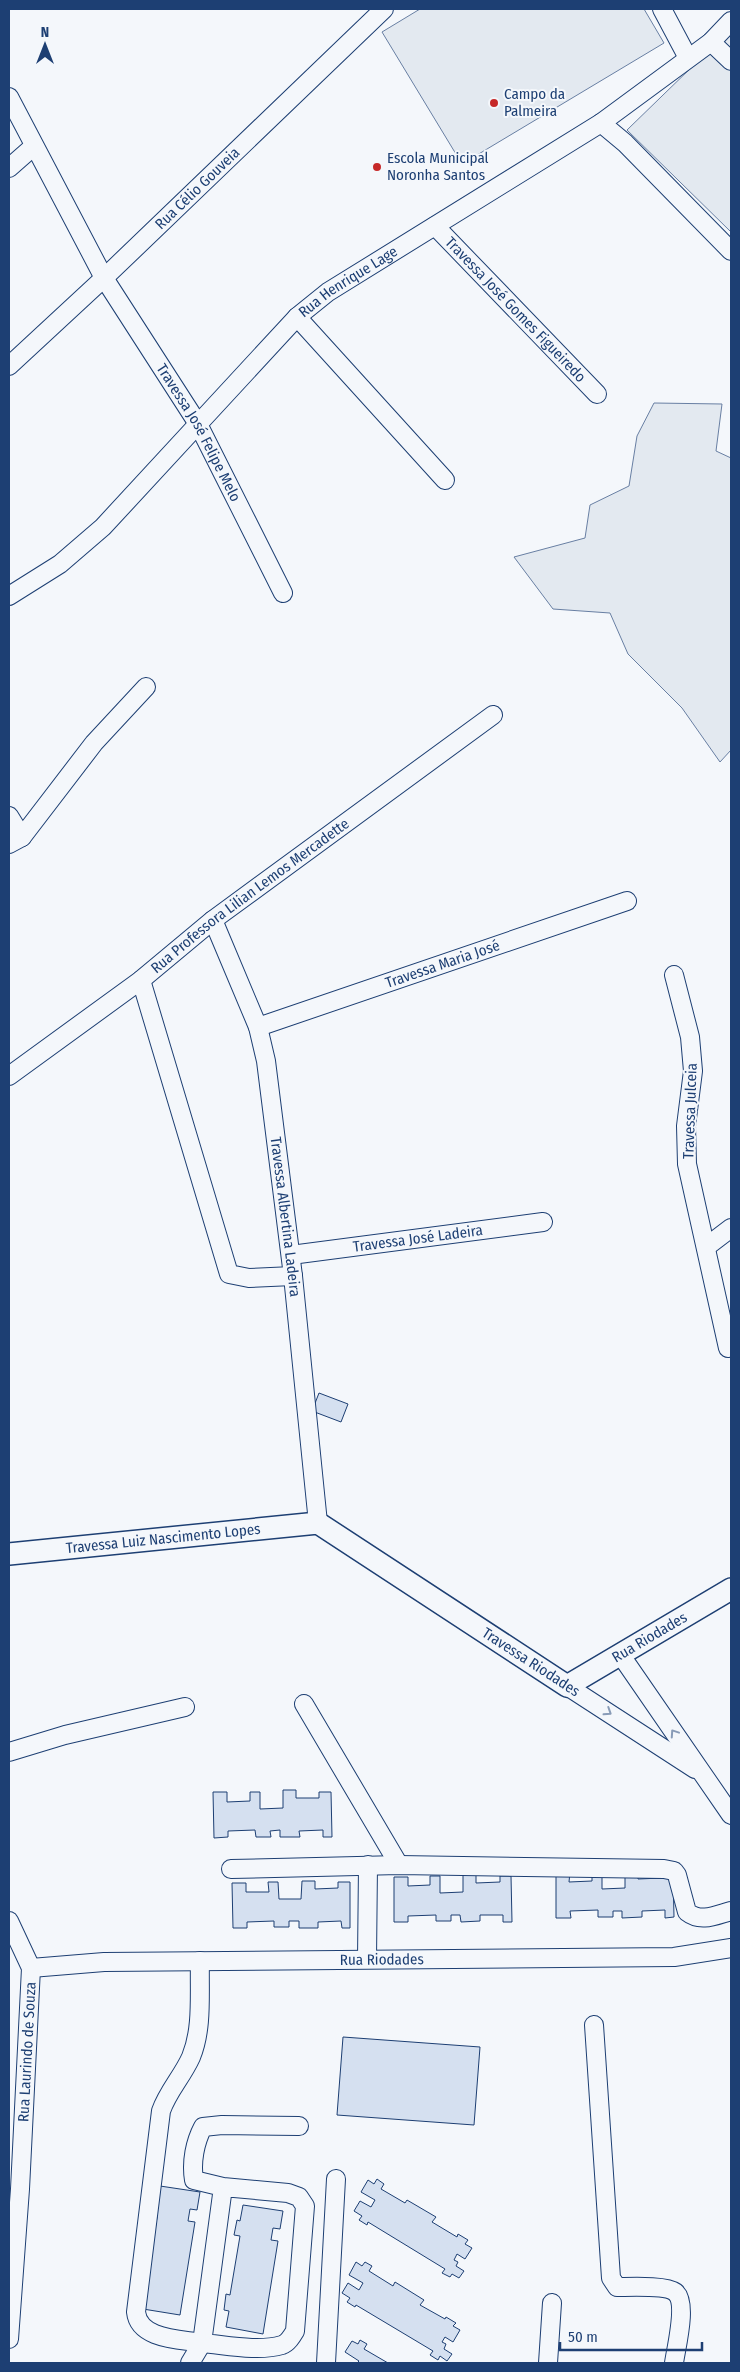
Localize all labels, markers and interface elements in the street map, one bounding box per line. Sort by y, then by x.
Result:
north arrow [20,20,70,70]
text: N [41,24,49,41]
place label: Campo da Palmeira [504,85,565,120]
marker: Campo da Palmeira [488,97,500,109]
street label: Rua Célio Gouveia [151,144,243,233]
place label: Escola Municipal Noronha Santos [387,149,489,184]
marker: Escola Municipal Noronha Santos [371,161,383,173]
street label: Travessa José Gomes Figueiredo [441,233,590,386]
street label: Rua Henrique Lage [295,242,401,321]
street label: Travessa José Felipe Melo [153,361,245,505]
street label: Rua Professora Lilian Lemos Mercadette [147,815,352,977]
street label: Travessa Maria José [383,936,502,992]
street label: Travessa Julceia [679,1063,701,1159]
street label: Travessa Albertina Ladeira [267,1136,304,1298]
street label: Travessa José Ladeira [352,1221,484,1256]
street label: Travessa Luiz Nascimento Lopes [65,1520,261,1557]
street label: Rua Riodades [609,1608,690,1666]
street label: Travessa Riodades [479,1624,583,1700]
one-way arrow [602,1706,611,1716]
one-way arrow [671,1729,680,1738]
street label: Rua Riodades [340,1950,424,1969]
street label: Rua Laurindo de Souza [14,1981,40,2123]
scale bar [560,2320,702,2352]
text: 50 m [568,2328,598,2346]

